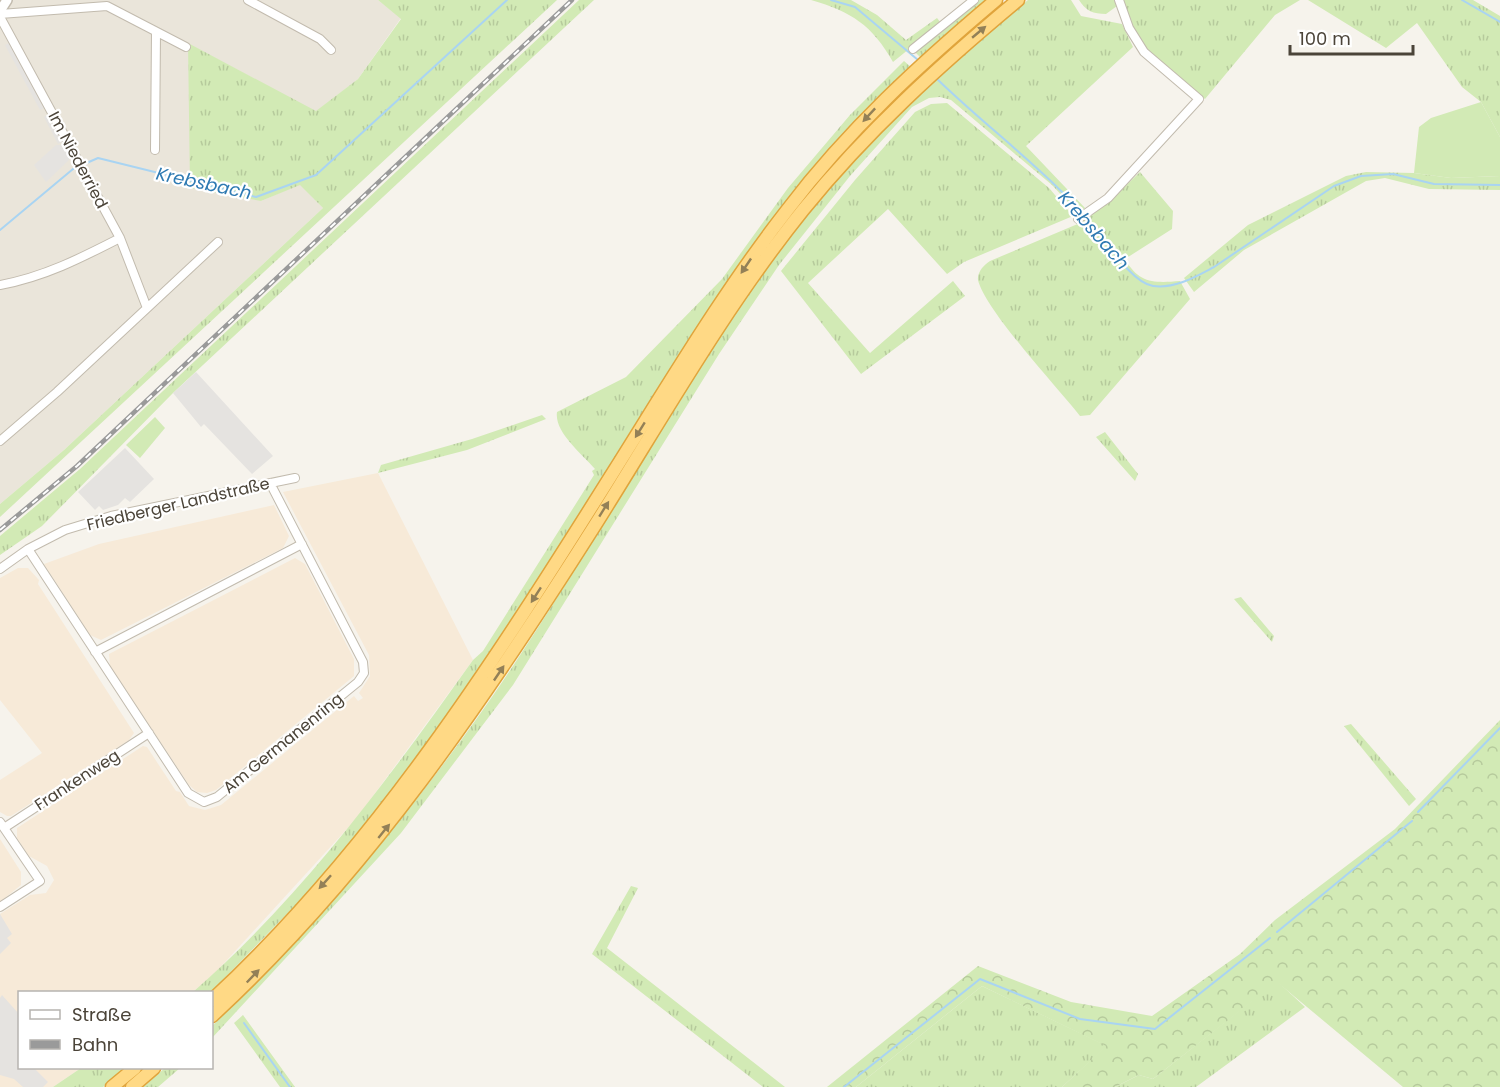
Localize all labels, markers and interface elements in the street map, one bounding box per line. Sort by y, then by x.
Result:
scale bar [1290,18,1413,56]
one-way arrow [971,26,987,39]
text: 100 m [1299,26,1351,51]
street label: Im Niederried [43,107,113,213]
one-way arrow [863,108,877,122]
water label: Krebsbach [154,161,254,205]
water label: Krebsbach [1053,185,1135,275]
one-way arrow [741,258,752,274]
one-way arrow [635,422,646,438]
street label: Friedberger Landstraße [84,472,272,536]
one-way arrow [599,501,610,518]
one-way arrow [530,586,542,602]
one-way arrow [493,666,505,682]
street label: Am Germanenring [218,687,348,799]
street label: Frankenweg [30,744,124,816]
one-way arrow [377,823,390,839]
one-way arrow [319,874,332,889]
one-way arrow [246,969,260,983]
legend [18,991,213,1069]
text: Straße [72,1002,131,1027]
text: Bahn [72,1032,118,1057]

